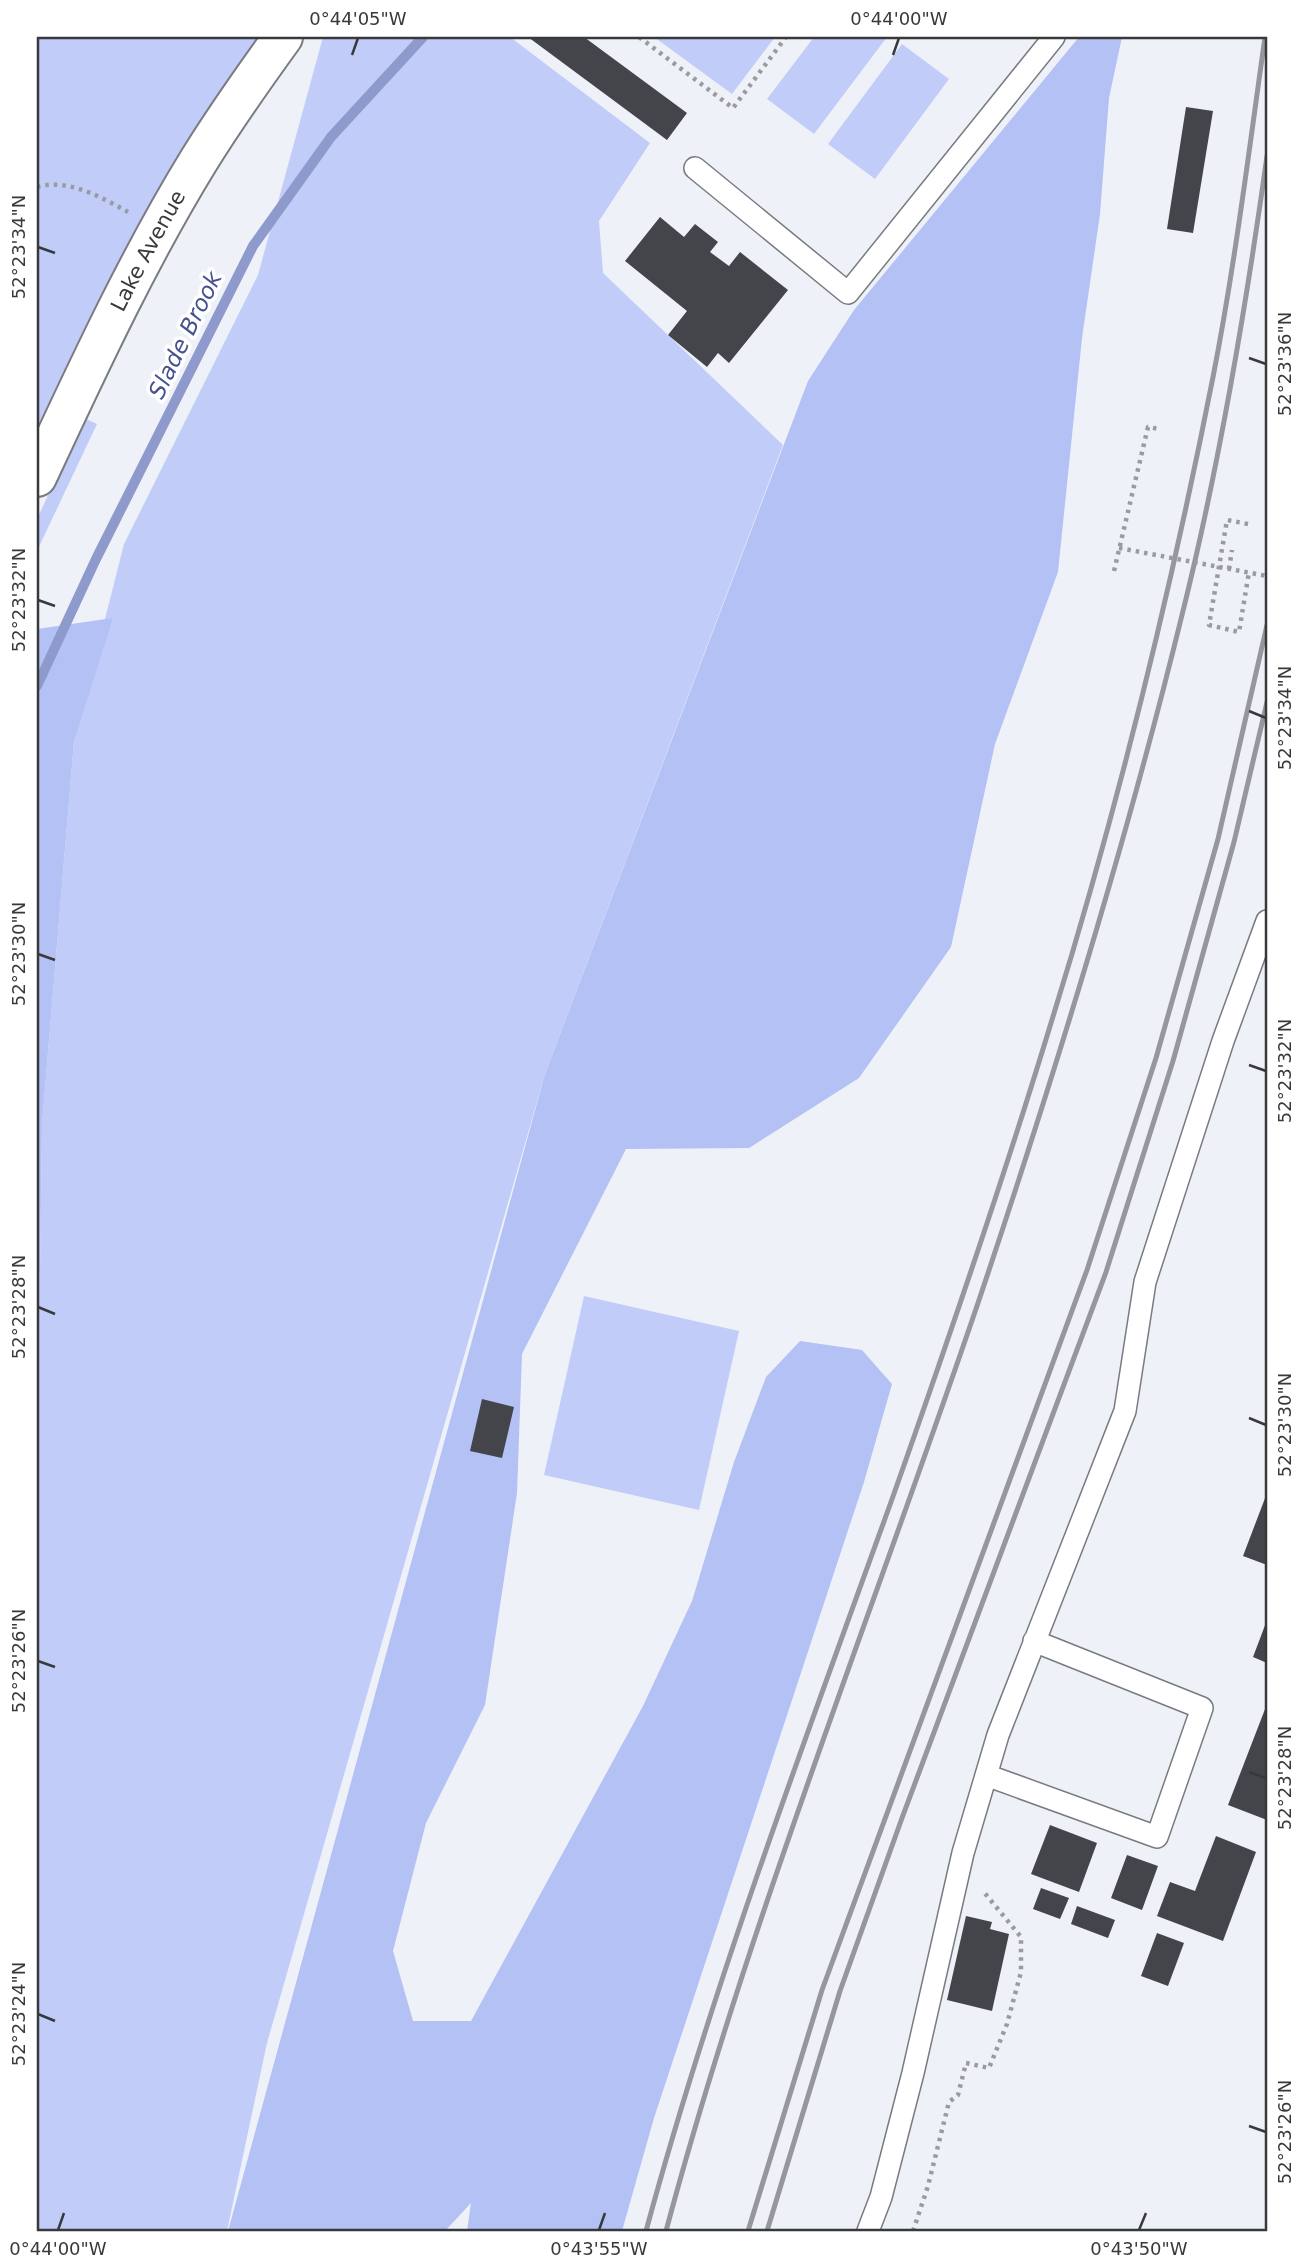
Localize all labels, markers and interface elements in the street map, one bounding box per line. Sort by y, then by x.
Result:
text: 0°44'05"W [309,8,407,29]
text: 0°44'00"W [850,8,948,29]
street label: Lake Avenue [106,186,190,315]
text: 52°23'34"N [8,195,29,299]
water label: Slade Brook [143,266,228,403]
text: 52°23'36"N [1274,312,1295,416]
text: 52°23'32"N [8,548,29,652]
text: 52°23'34"N [1274,666,1295,770]
text: 52°23'30"N [8,902,29,1006]
text: 52°23'32"N [1274,1019,1295,1123]
text: 52°23'28"N [8,1255,29,1359]
text: 52°23'30"N [1274,1373,1295,1477]
text: 52°23'26"N [8,1609,29,1713]
text: 52°23'28"N [1274,1726,1295,1830]
text: 52°23'24"N [8,1962,29,2066]
text: 52°23'26"N [1274,2080,1295,2184]
text: 0°44'00"W [9,2238,107,2259]
text: 0°43'55"W [550,2238,648,2259]
text: 0°43'50"W [1090,2238,1188,2259]

